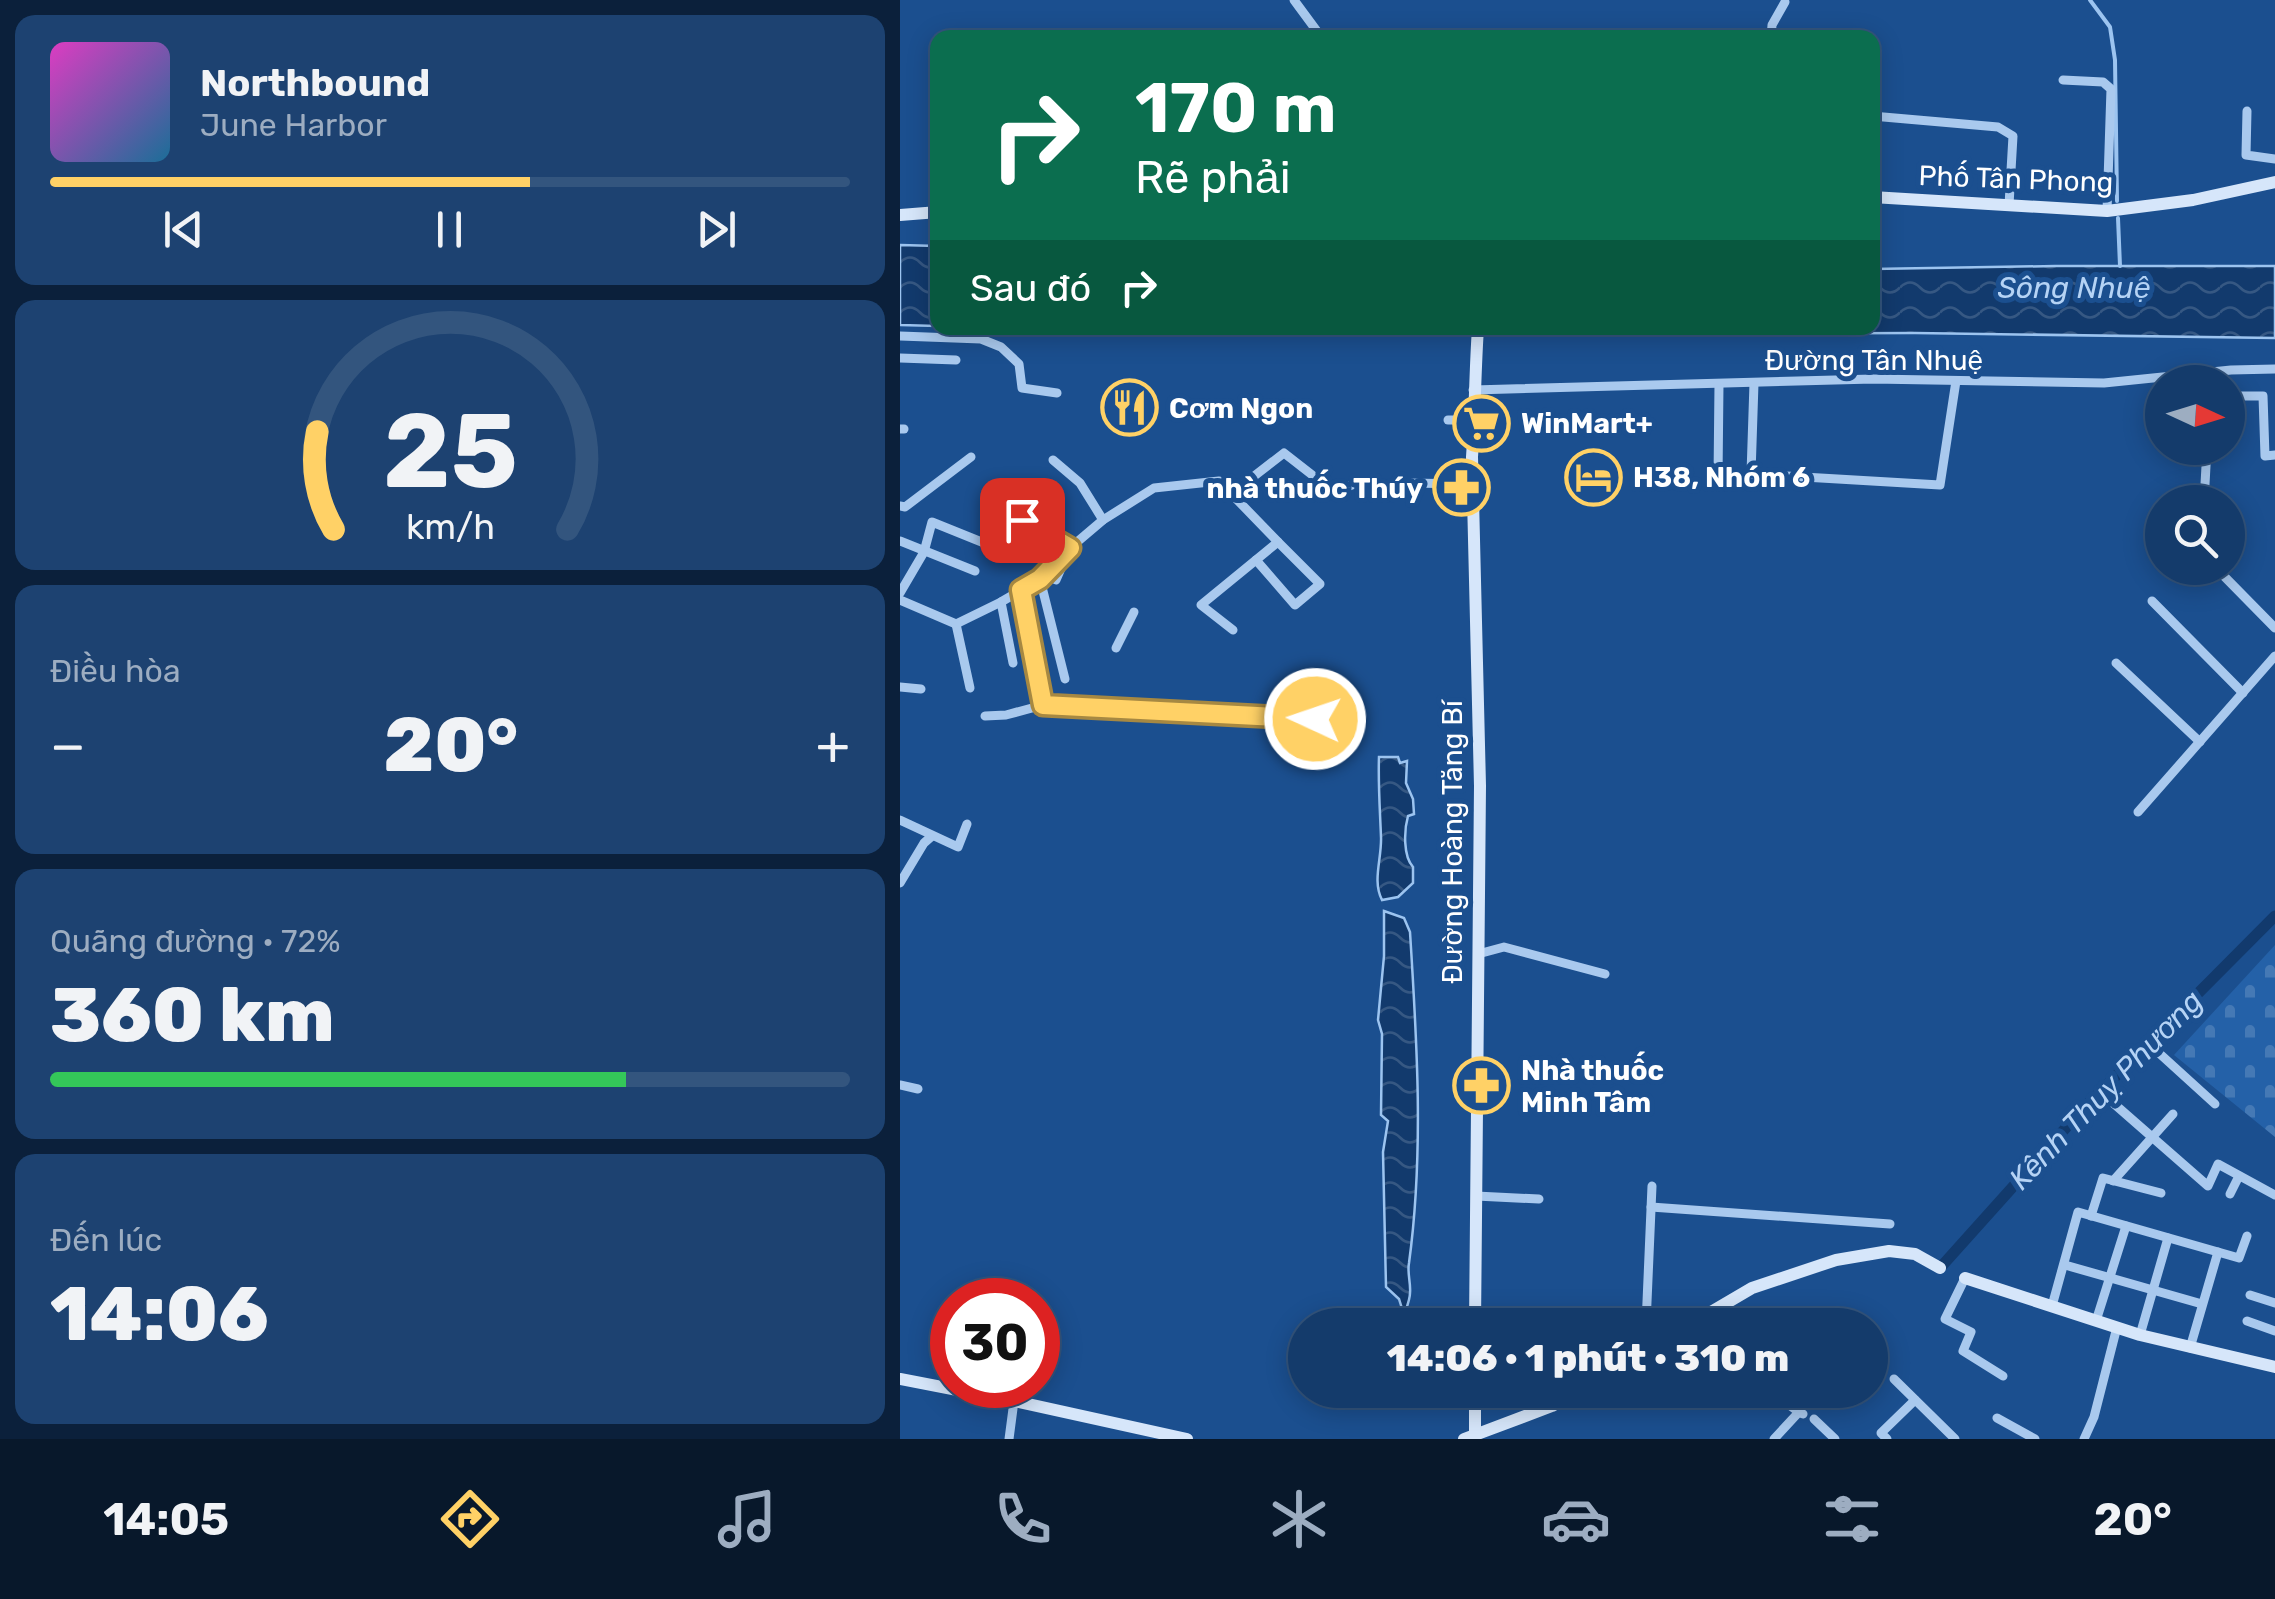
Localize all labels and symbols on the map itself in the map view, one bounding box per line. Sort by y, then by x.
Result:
street label: Phố Tân Phong [1918,158,2114,199]
water label: Sông Nhuệ [1997,270,2151,306]
street label: Đường Tân Nhuệ [1765,344,1983,377]
north arrow [2145,365,2245,465]
restaurant icon: Cơm Ngon [1100,378,1160,438]
place label: Cơm Ngon [1169,392,1313,425]
supermarket icon: WinMart+ [1452,393,1512,453]
place label: WinMart+ [1521,407,1653,440]
hotel icon: H38, Nhóm 6 [1564,447,1624,507]
pharmacy icon: nhà thuốc Thúy [1432,458,1492,518]
place label: H38, Nhóm 6 [1633,461,1810,494]
place label: nhà thuốc Thúy [1207,469,1423,505]
pin [980,478,1065,563]
position arrow [1263,667,1367,771]
street label: Đường Hoàng Tăng Bí [1436,699,1469,984]
water label: Kênh Thuỵ Phương [2002,983,2210,1197]
place label: Nhà thuốc Minh Tâm [1521,1051,1664,1119]
pharmacy icon: Nhà thuốc Minh Tâm [1452,1056,1512,1116]
speed limit sign: 30 [930,1278,1060,1408]

